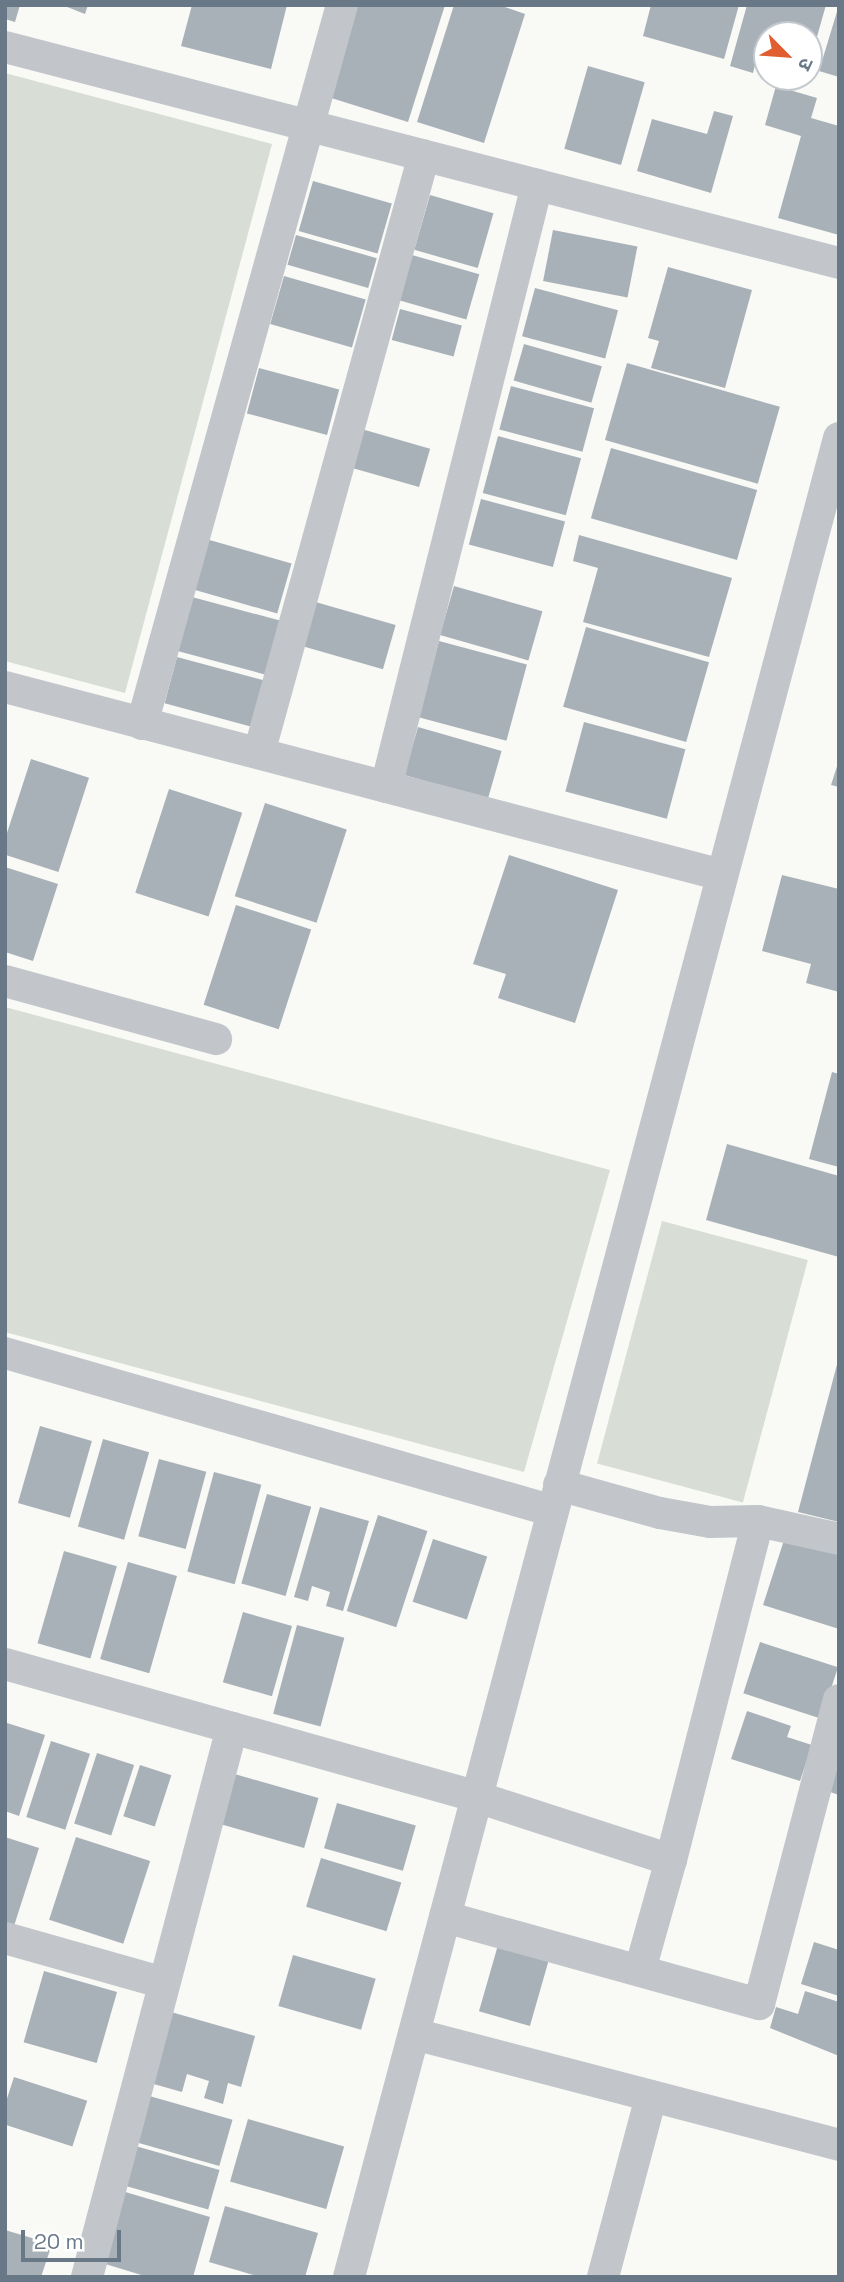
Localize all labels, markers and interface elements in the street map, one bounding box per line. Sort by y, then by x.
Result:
north arrow [753,21,823,91]
text: उ [792,54,819,75]
scale bar [24,2216,124,2260]
text: 20 m [34,2228,84,2255]

